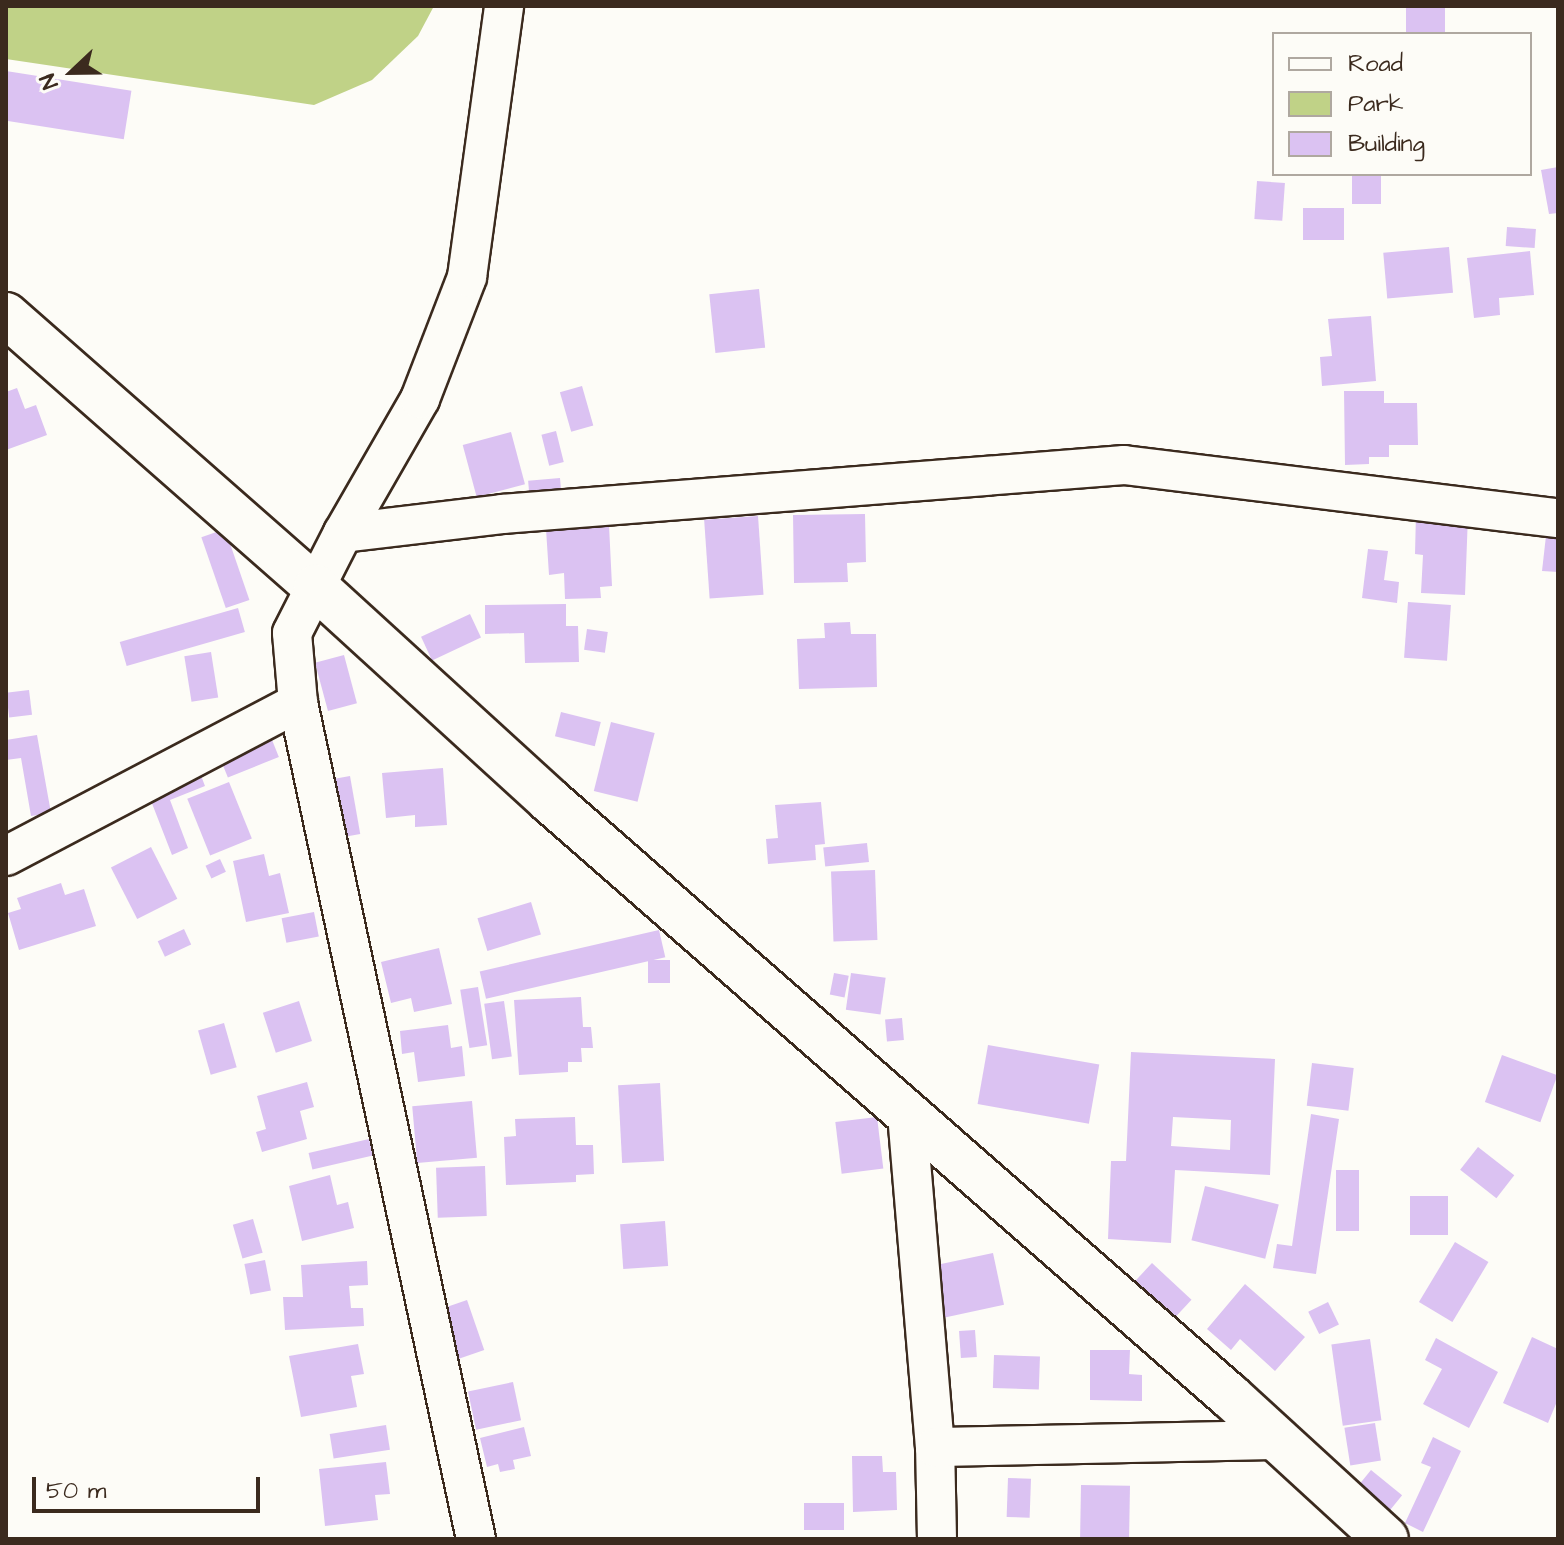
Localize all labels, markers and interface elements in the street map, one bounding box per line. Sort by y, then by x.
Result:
north arrow [32,32,112,112]
legend [1272,32,1532,176]
text: Road [1348,47,1403,81]
text: N [32,69,66,93]
text: Park [1348,87,1404,121]
text: Building [1348,127,1425,161]
scale bar [36,1461,264,1511]
text: 50 m [46,1474,106,1508]

